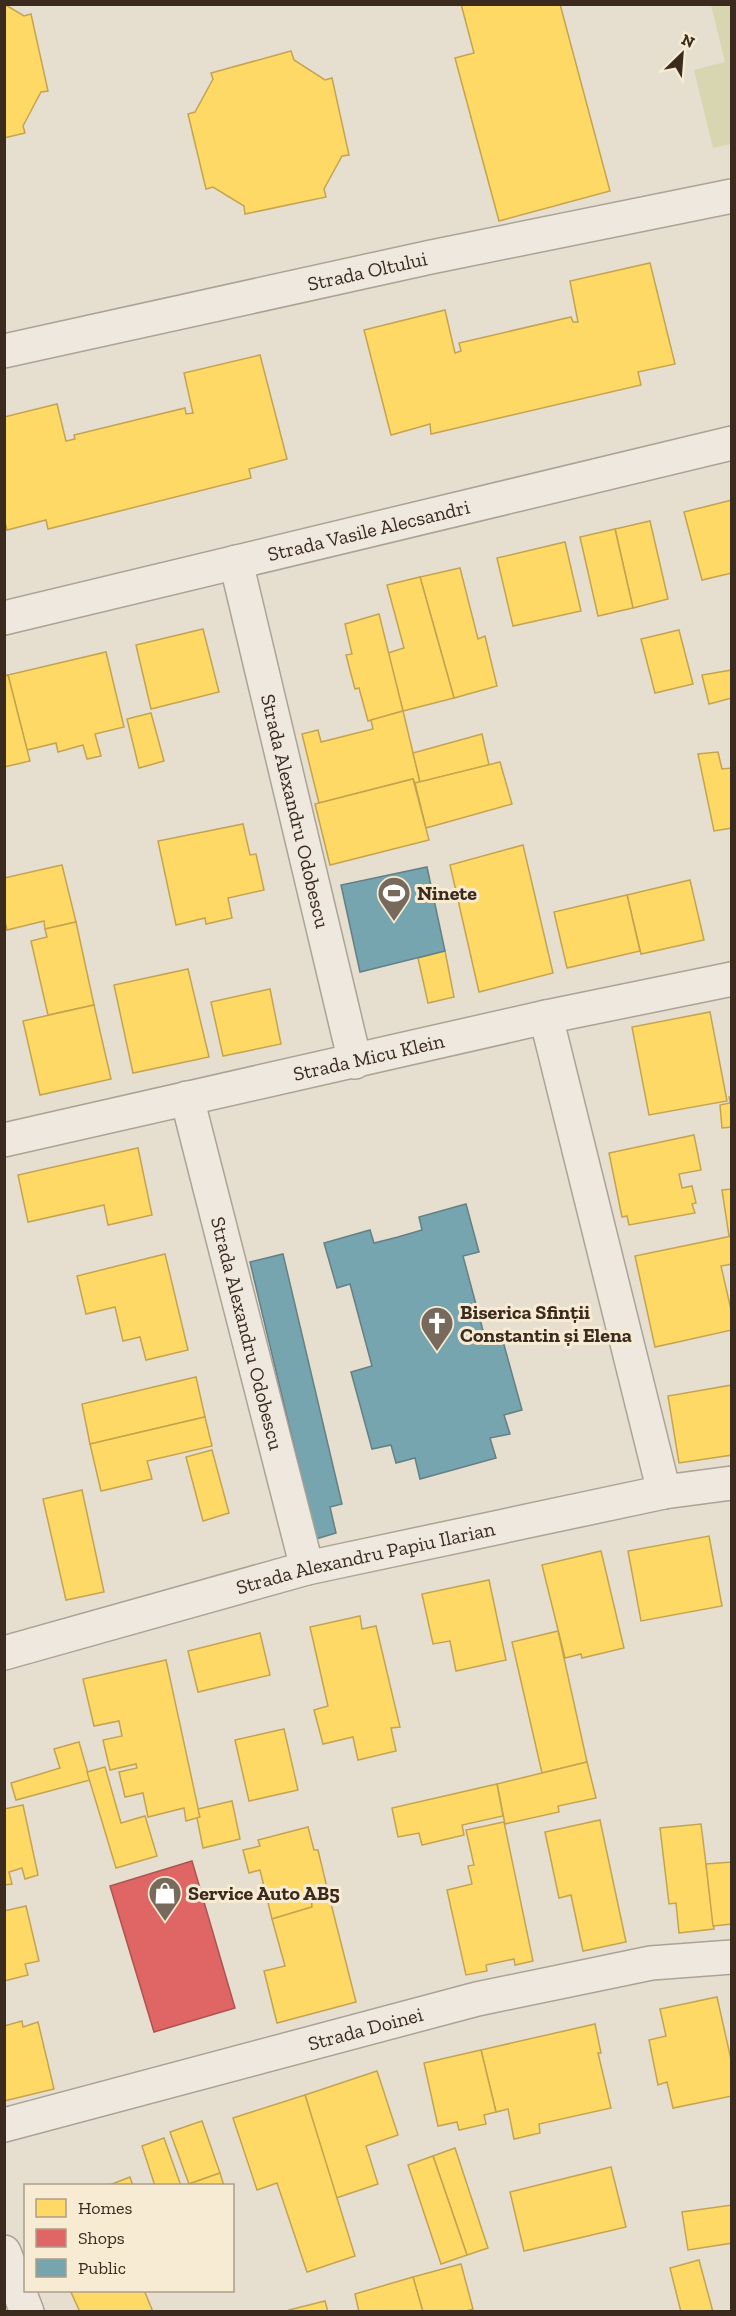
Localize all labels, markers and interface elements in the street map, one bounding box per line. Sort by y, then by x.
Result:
north arrow [652,24,712,84]
text: N [679,30,698,52]
street label: Strada Oltului [305,246,430,296]
street label: Strada Vasile Alecsandri [265,494,472,566]
street label: Strada Alexandru Odobescu [256,691,335,931]
sports icon: Ninete [376,875,412,922]
place label: Ninete [417,881,477,905]
street label: Strada Micu Klein [291,1028,447,1086]
street label: Strada Alexandru Odobescu [206,1214,288,1453]
place label: Biserica Sfinții Constantin și Elena [460,1300,632,1347]
church icon: Biserica Sfinții Constantin și Elena [419,1305,455,1352]
street label: Strada Alexandru Papiu Ilarian [233,1516,498,1599]
shop icon: Service Auto AB5 [147,1875,183,1922]
place label: Service Auto AB5 [188,1881,340,1905]
street label: Strada Doinei [305,2002,426,2055]
legend [24,2184,234,2292]
text: Homes [78,2197,132,2219]
text: Shops [78,2227,125,2249]
text: Public [78,2257,126,2279]

